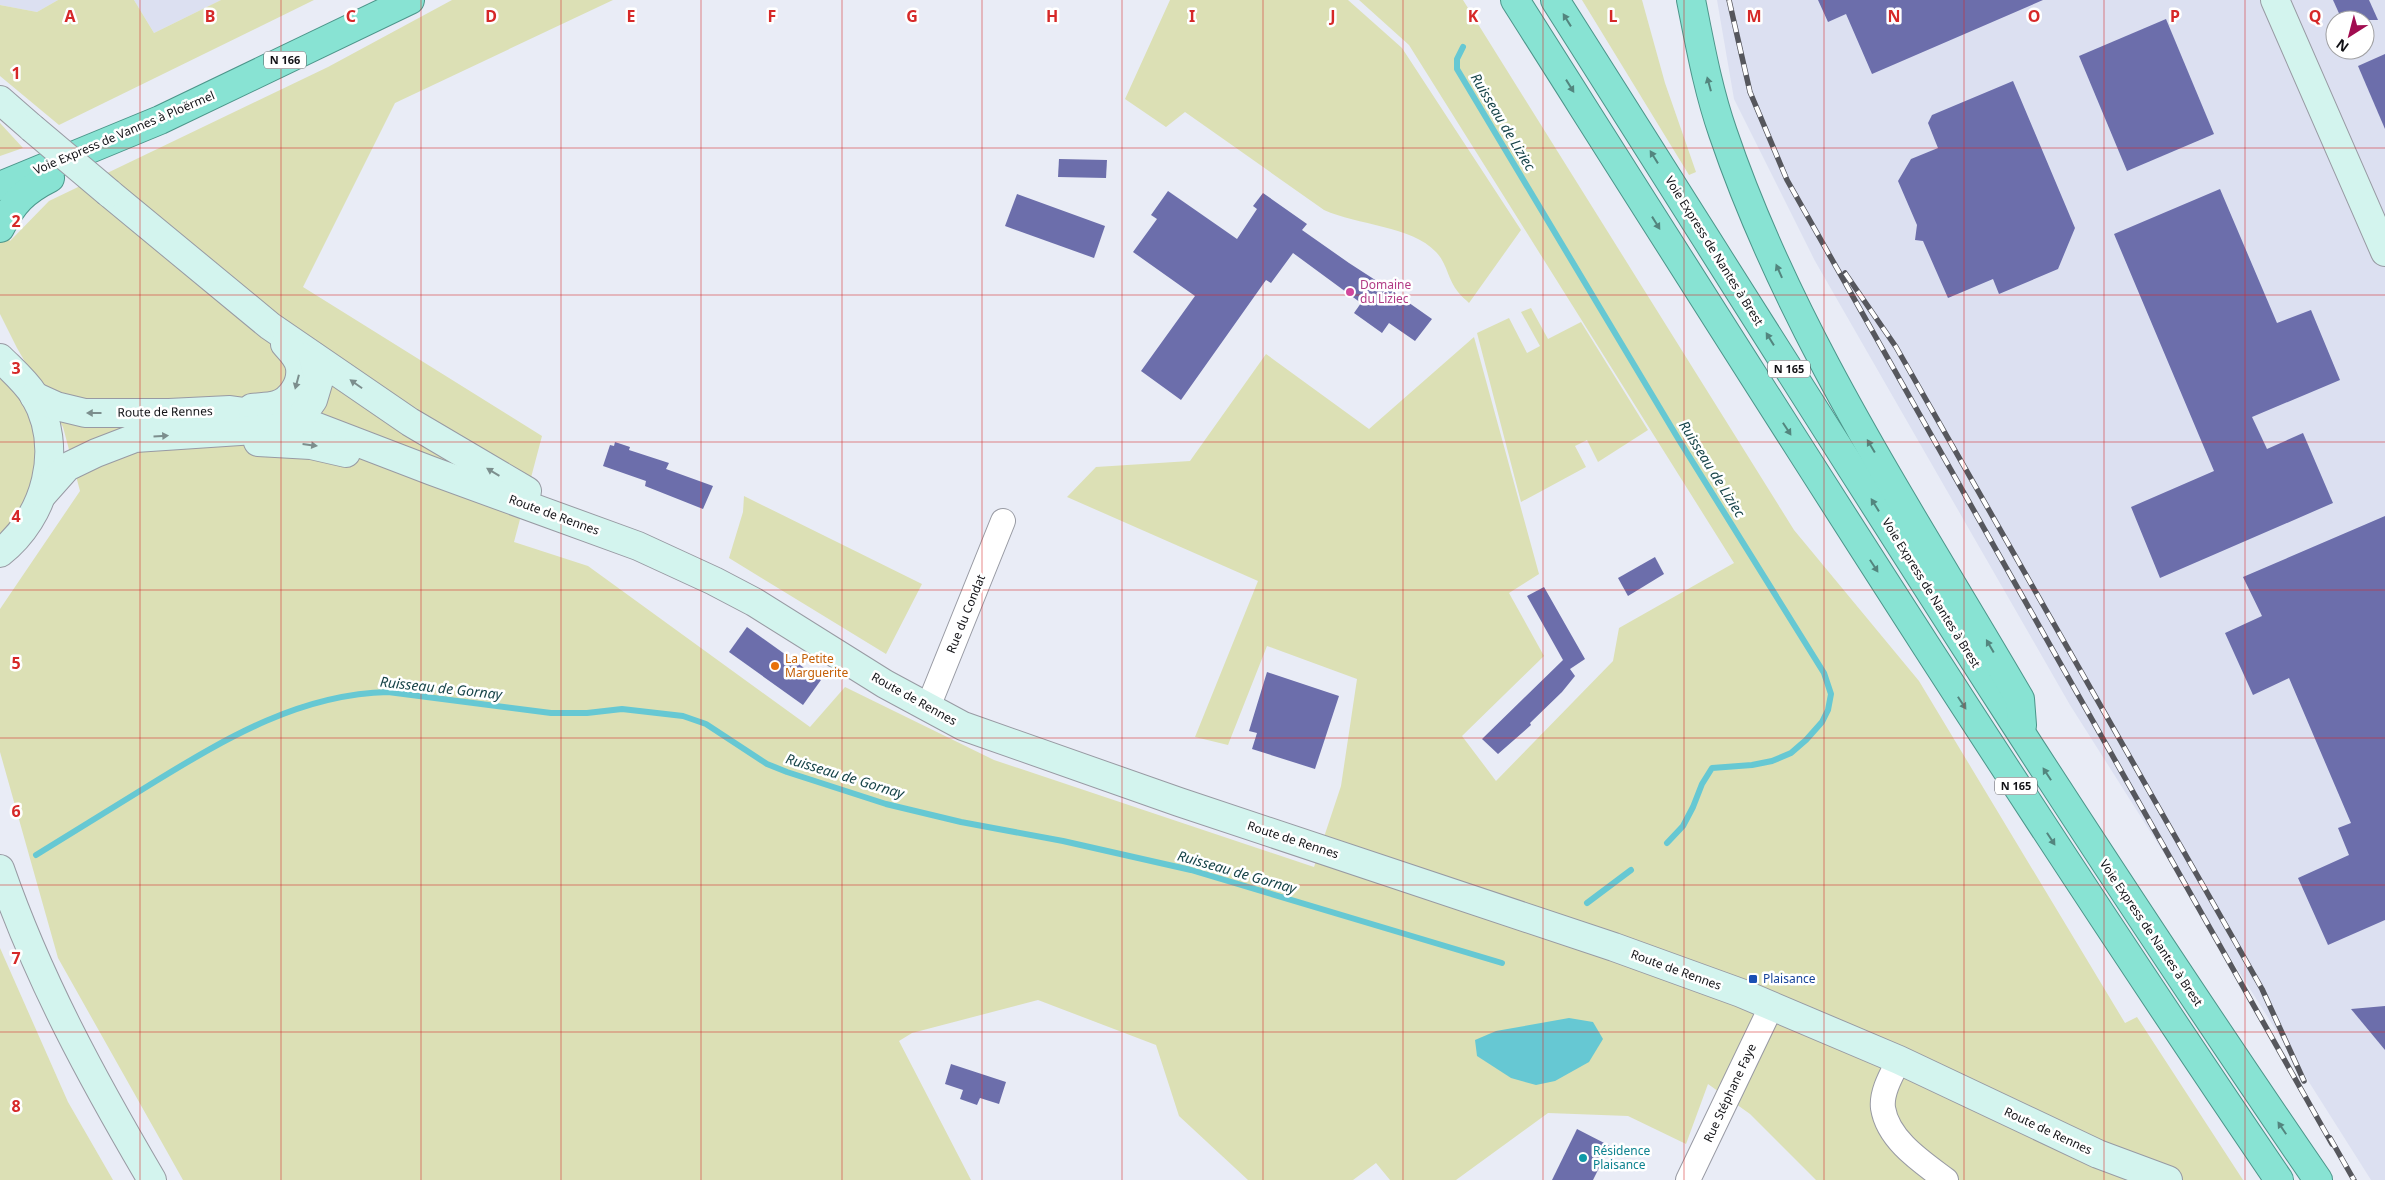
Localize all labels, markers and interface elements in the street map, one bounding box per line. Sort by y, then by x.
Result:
text: A [64,5,76,27]
text: B [205,5,215,27]
text: C [346,5,356,27]
text: D [485,5,497,27]
text: E [627,5,636,27]
text: F [768,5,776,27]
text: G [906,5,918,27]
text: H [1046,5,1058,27]
text: I [1189,5,1195,27]
text: J [1328,5,1336,27]
text: K [1468,5,1479,27]
text: L [1609,5,1618,27]
text: M [1746,5,1762,27]
text: N [1887,5,1901,27]
text: O [2028,5,2040,27]
text: P [2170,5,2180,27]
text: Q [2309,5,2321,27]
north arrow [2325,10,2375,60]
one-way arrow [1563,13,1572,27]
text: N [2332,35,2352,57]
road number: N 166 [264,52,306,68]
text: 1 [11,62,21,84]
water label: Ruisseau de Liziec [1467,69,1540,175]
one-way arrow [1705,77,1713,92]
one-way arrow [1565,79,1574,92]
street label: Voie Express de Vannes à Ploërmel [31,87,217,179]
one-way arrow [1650,151,1659,164]
street label: Voie Express de Nantes à Brest [1661,173,1768,329]
text: 2 [11,210,21,232]
one-way arrow [1652,216,1661,230]
one-way arrow [1775,264,1783,278]
place label: Domaine du Liziec [1360,276,1411,307]
marker: Domaine du Liziec [1344,286,1356,298]
one-way arrow [1765,332,1774,345]
text: 3 [11,357,21,379]
road number: N 165 [1768,360,1810,378]
one-way arrow [293,374,301,389]
one-way arrow [349,379,363,389]
street label: Route de Rennes [117,402,213,421]
one-way arrow [85,409,101,417]
water label: Ruisseau de Liziec [1675,417,1750,521]
one-way arrow [1782,423,1791,436]
one-way arrow [153,432,169,440]
one-way arrow [1867,439,1876,452]
one-way arrow [302,441,318,449]
one-way arrow [486,467,499,476]
street label: Route de Rennes [507,490,602,539]
one-way arrow [1871,499,1880,512]
text: 4 [11,505,21,527]
street label: Voie Express de Nantes à Brest [1878,515,1985,671]
one-way arrow [1869,560,1879,573]
street label: Rue du Condat [942,571,989,656]
one-way arrow [1985,639,1994,652]
place label: La Petite Marguerite [785,650,848,681]
text: 5 [11,652,21,674]
marker: La Petite Marguerite [769,660,781,672]
street label: Route de Rennes [868,668,960,729]
water label: Ruisseau de Gornay [379,672,505,704]
one-way arrow [1957,696,1967,710]
water label: Ruisseau de Gornay [784,748,908,803]
one-way arrow [2042,768,2052,781]
road number: N 165 [1995,778,2037,794]
text: 6 [11,800,21,822]
street label: Route de Rennes [1245,817,1341,862]
one-way arrow [2046,832,2055,846]
water label: Ruisseau de Gornay [1175,845,1300,898]
street label: Voie Express de Nantes à Brest [2096,856,2207,1010]
street label: Route de Rennes [1629,945,1724,994]
text: 7 [11,947,21,969]
place label: Plaisance [1763,970,1816,987]
marker: Plaisance [1747,973,1759,985]
street label: Rue Stéphane Faye [1699,1040,1760,1145]
text: 8 [11,1095,21,1117]
street label: Route de Rennes [2001,1103,2095,1158]
one-way arrow [2278,1121,2287,1135]
place label: Résidence Plaisance [1593,1142,1650,1173]
marker: Résidence Plaisance [1577,1152,1589,1164]

